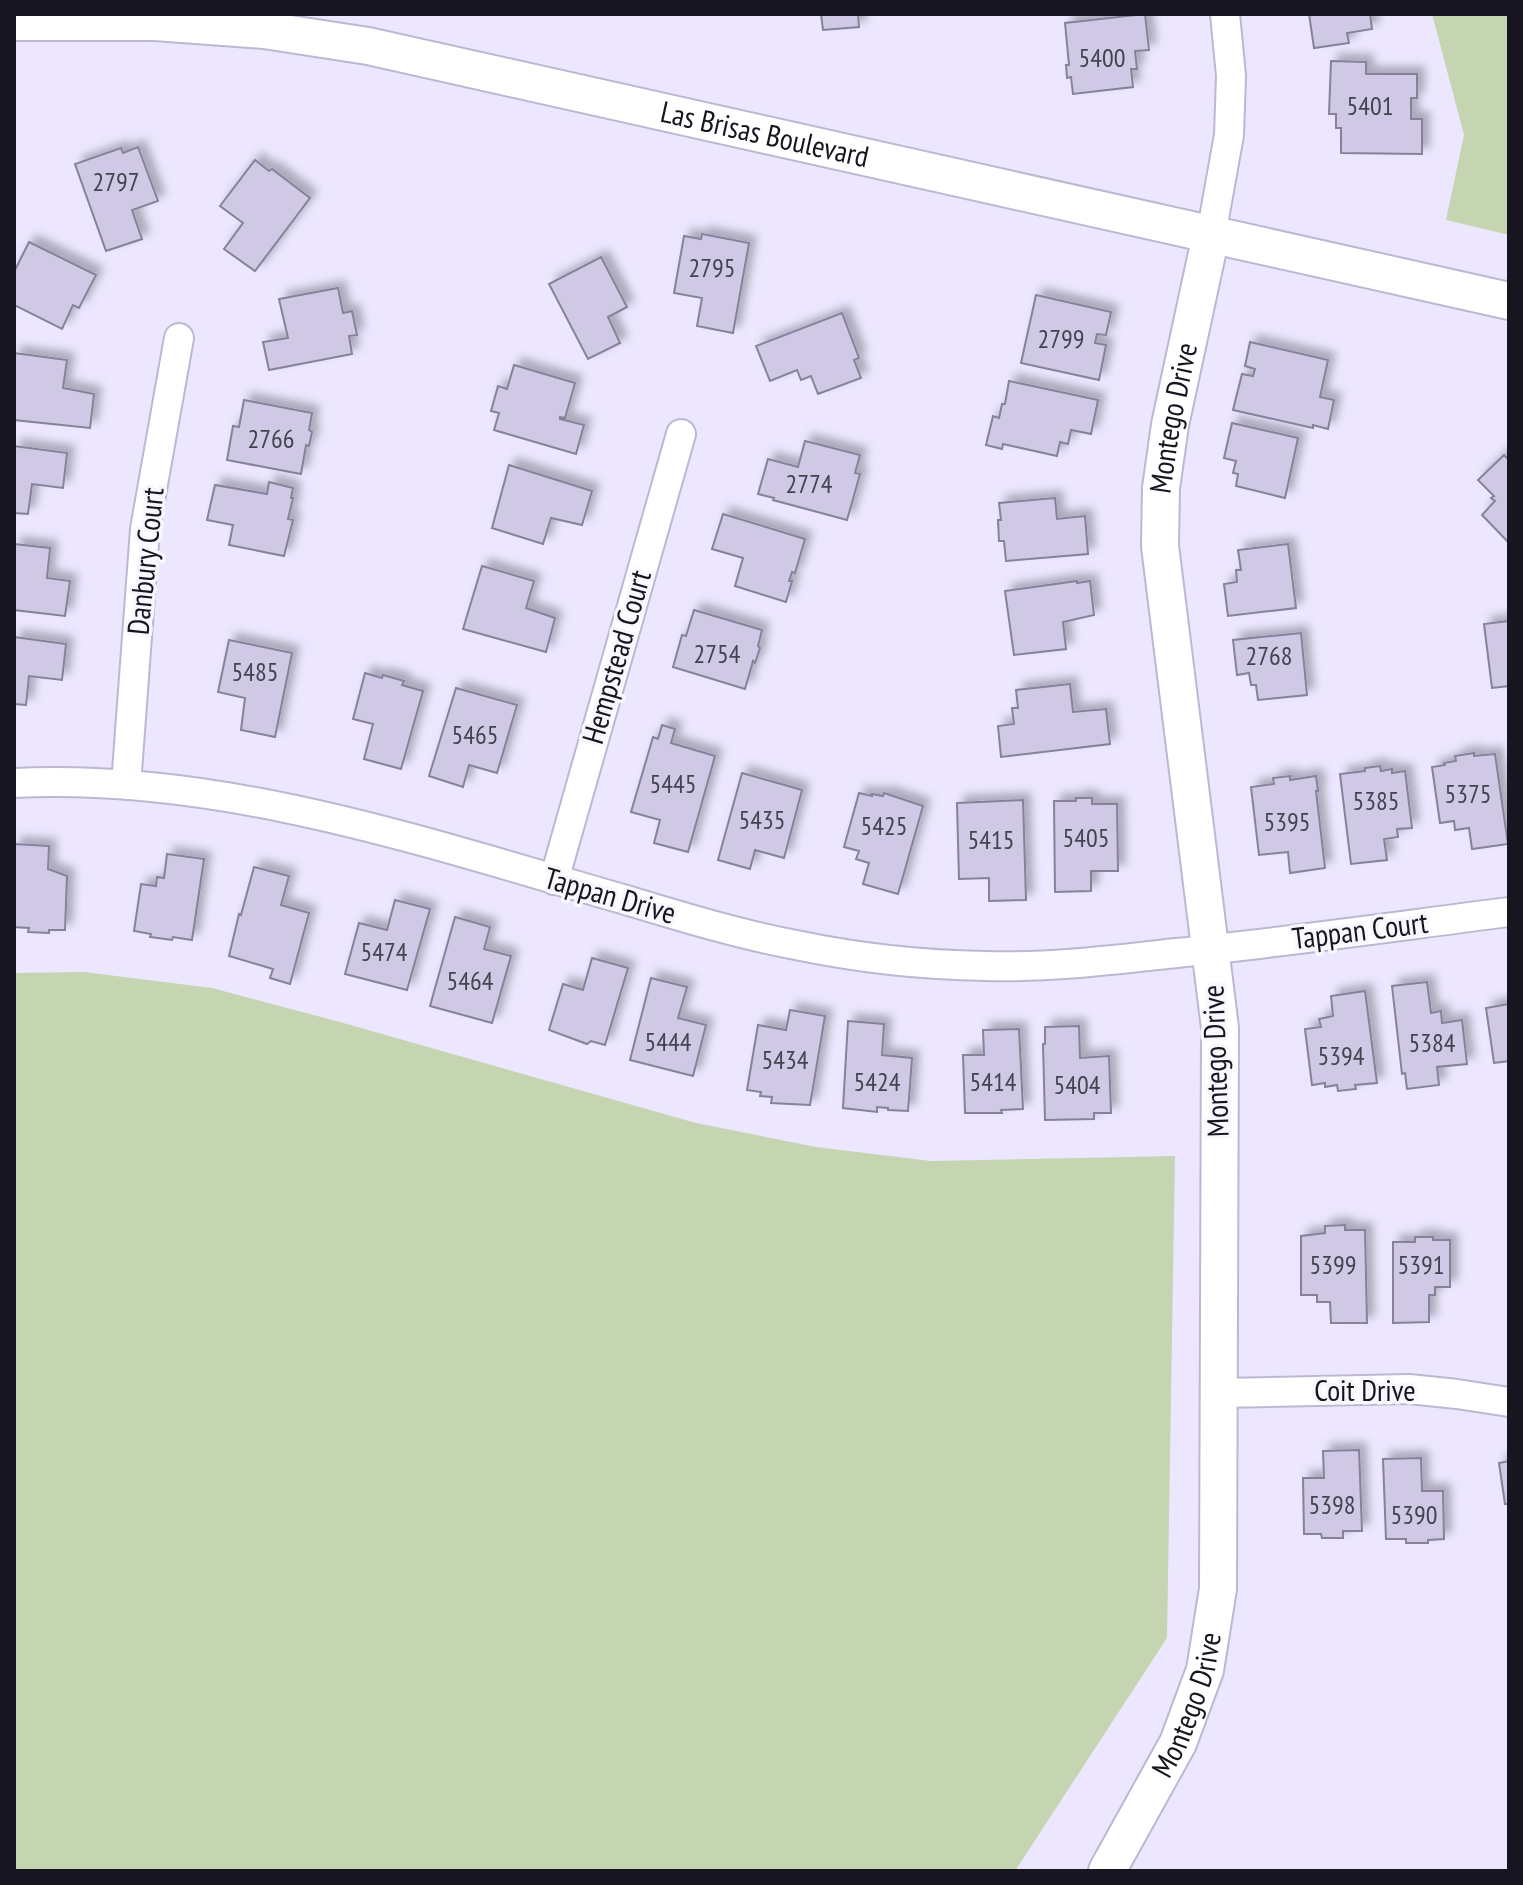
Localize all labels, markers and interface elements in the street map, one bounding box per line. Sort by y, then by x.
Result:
house number: 5400 [1079,41,1125,74]
house number: 5401 [1347,89,1393,122]
street label: Las Brisas Boulevard [657,91,873,175]
house number: 2797 [93,165,139,198]
house number: 2795 [689,251,735,284]
house number: 2799 [1038,322,1084,355]
street label: Montego Drive [1139,339,1205,496]
house number: 2766 [248,422,294,455]
house number: 2774 [786,467,833,500]
street label: Danbury Court [117,484,172,636]
street label: Hempstead Court [572,564,659,748]
house number: 2754 [694,637,741,670]
house number: 2768 [1246,639,1292,672]
house number: 5485 [232,655,278,688]
house number: 5465 [452,718,498,751]
house number: 5445 [650,767,696,800]
house number: 5375 [1445,777,1491,810]
house number: 5385 [1353,784,1399,817]
house number: 5435 [739,803,785,836]
house number: 5395 [1264,805,1310,838]
house number: 5425 [861,809,907,842]
house number: 5405 [1063,821,1109,854]
house number: 5415 [968,823,1014,856]
street label: Tappan Drive [540,857,681,932]
street label: Tappan Court [1290,902,1431,957]
house number: 5474 [361,935,408,968]
house number: 5464 [447,964,494,997]
street label: Montego Drive [1192,984,1237,1138]
house number: 5444 [645,1025,692,1058]
house number: 5384 [1409,1026,1456,1059]
house number: 5394 [1318,1039,1365,1072]
house number: 5434 [762,1043,809,1076]
house number: 5424 [854,1065,901,1098]
house number: 5414 [970,1065,1017,1098]
house number: 5404 [1054,1068,1101,1101]
house number: 5399 [1310,1248,1356,1281]
house number: 5391 [1398,1248,1444,1281]
street label: Coit Drive [1314,1370,1416,1409]
house number: 5398 [1309,1488,1355,1521]
house number: 5390 [1391,1498,1437,1531]
street label: Montego Drive [1142,1629,1229,1784]

